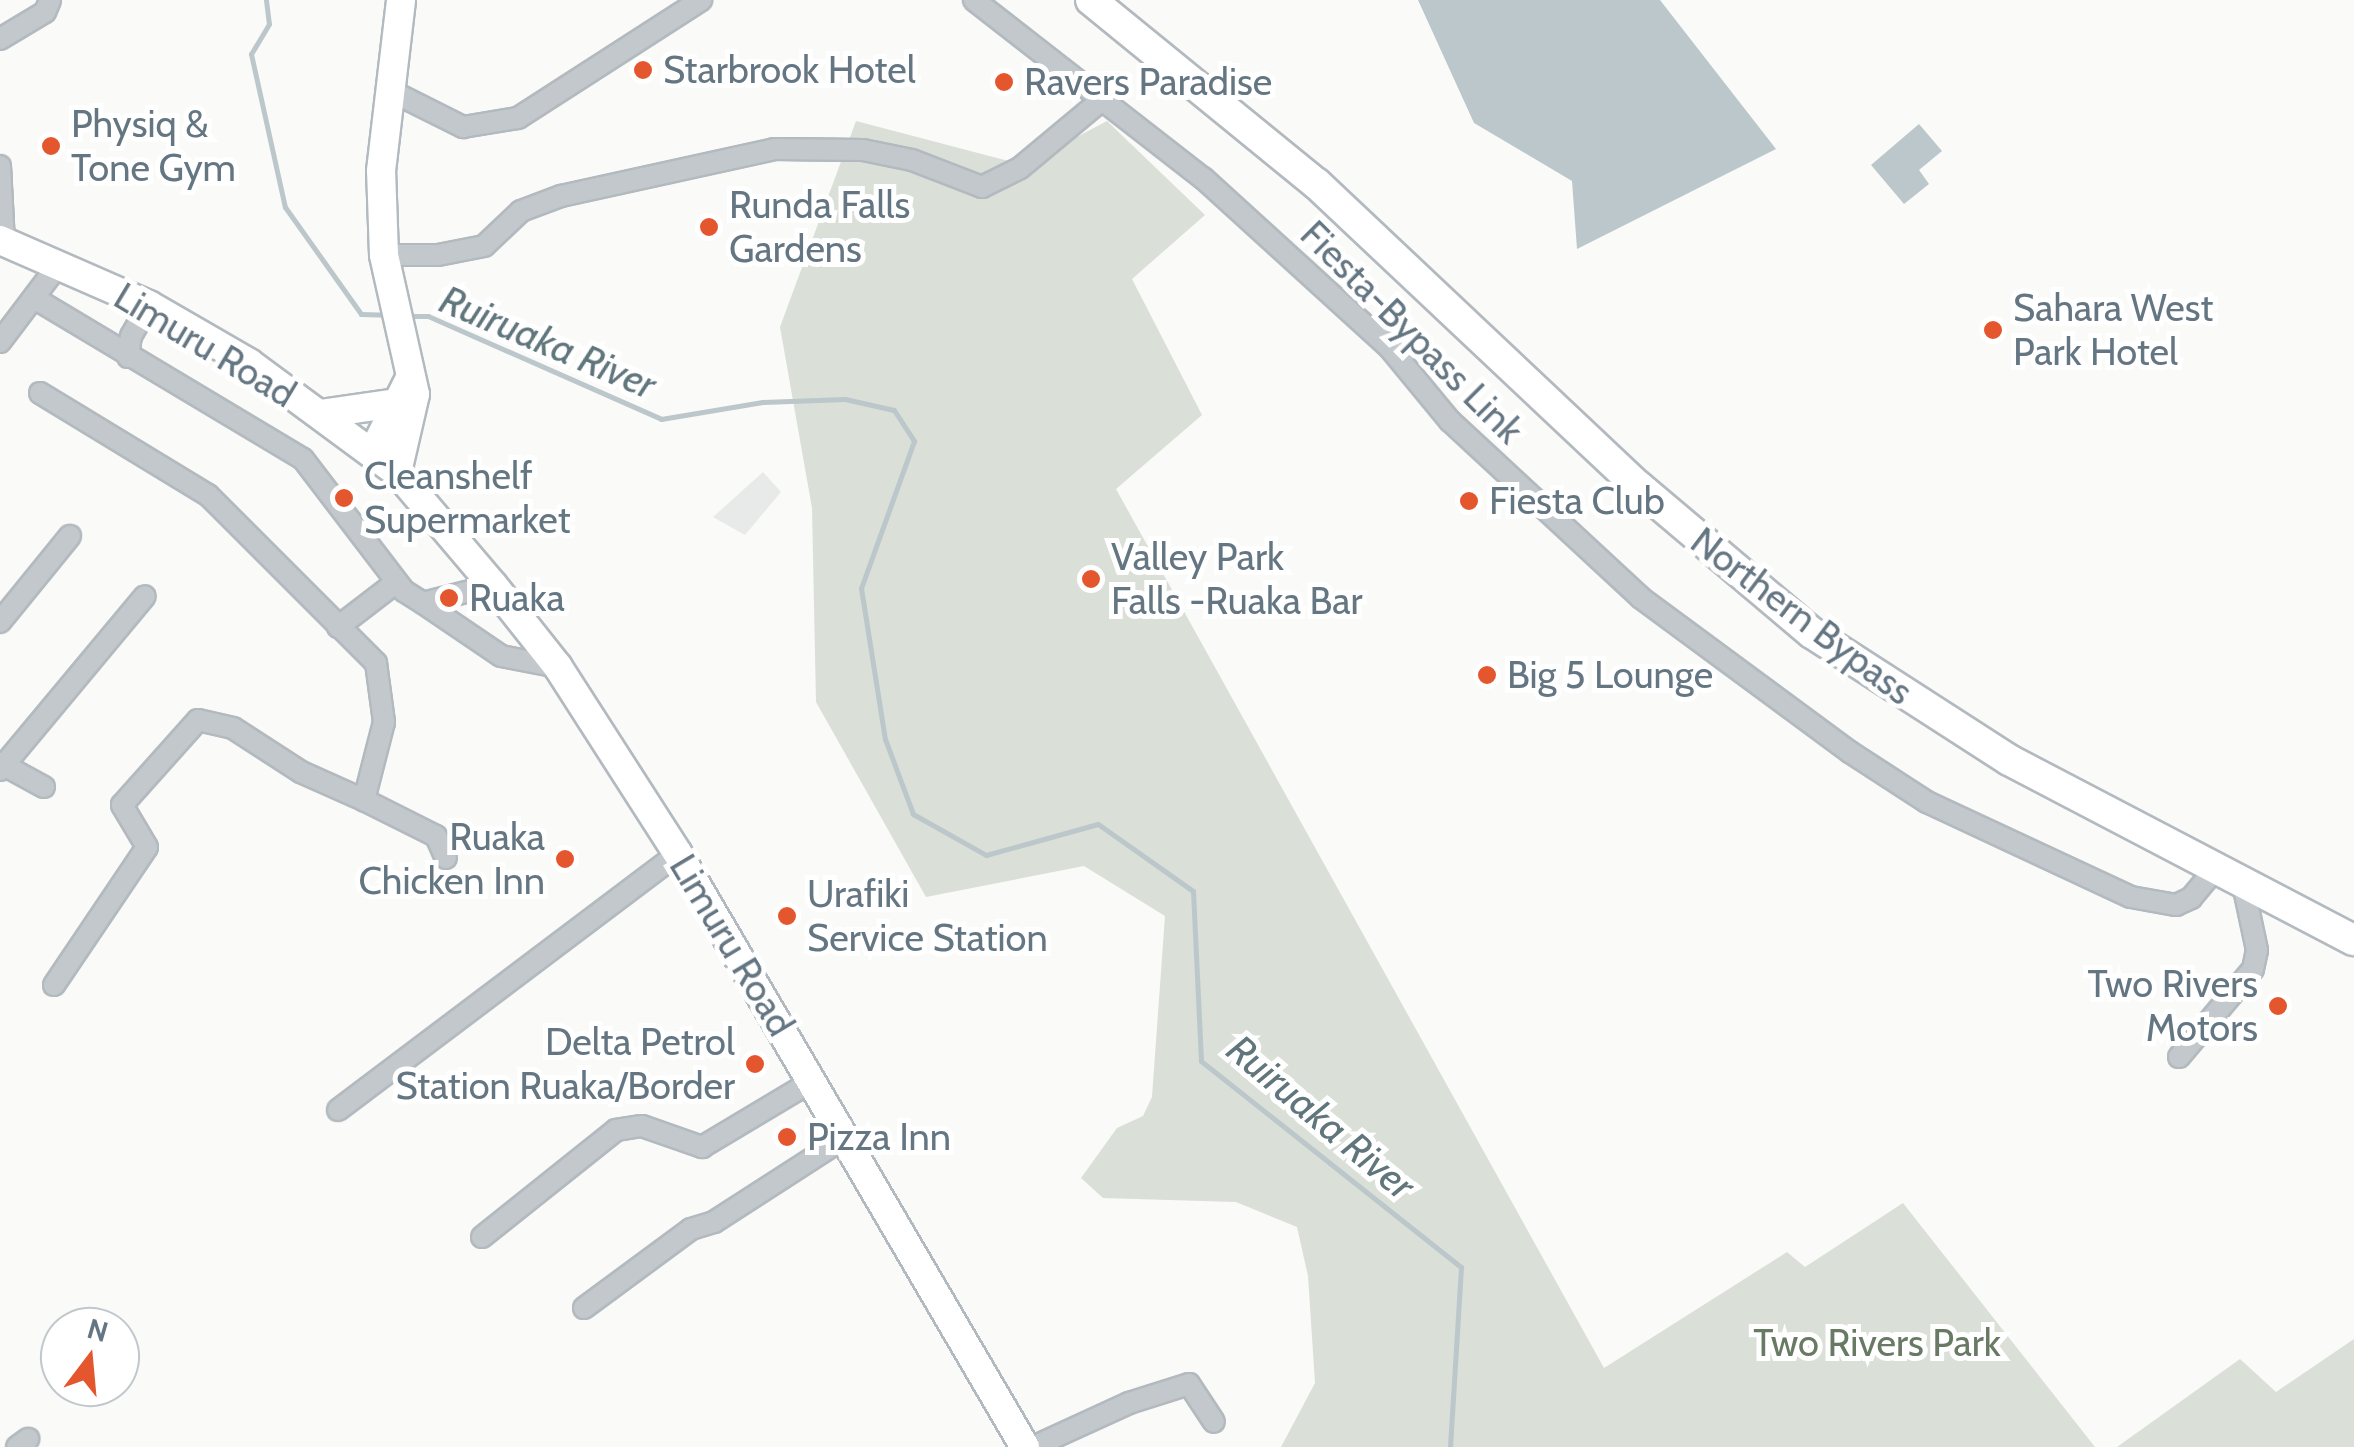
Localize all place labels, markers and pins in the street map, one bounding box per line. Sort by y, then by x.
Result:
place label: Starbrook Hotel [663,47,916,93]
marker: Starbrook Hotel [632,59,654,81]
place label: Ravers Paradise [1024,59,1272,105]
marker: Ravers Paradise [993,71,1015,93]
place label: Physiq & Tone Gym [71,101,236,190]
marker: Physiq & Tone Gym [40,135,62,157]
place label: Runda Falls Gardens [729,182,910,272]
marker: Runda Falls Gardens [698,216,720,238]
place label: Sahara West Park Hotel [2013,285,2213,374]
marker: Sahara West Park Hotel [1982,319,2004,341]
place label: Cleanshelf Supermarket [364,453,571,542]
place label: Fiesta Club [1489,478,1665,524]
marker: Cleanshelf Supermarket [333,487,355,509]
marker: Fiesta Club [1458,490,1480,512]
place label: Valley Park Falls -Ruaka Bar [1111,534,1362,624]
marker: Valley Park Falls -Ruaka Bar [1080,568,1102,590]
place label: Ruaka [469,575,565,621]
marker: Ruaka [438,587,460,609]
place label: Big 5 Lounge [1507,652,1713,698]
marker: Big 5 Lounge [1476,664,1498,686]
place label: Ruaka Chicken Inn [358,814,545,904]
marker: Ruaka Chicken Inn [554,848,576,870]
place label: Urafiki Service Station [807,871,1048,961]
marker: Urafiki Service Station [776,905,798,927]
place label: Two Rivers Motors [2087,961,2258,1050]
marker: Two Rivers Motors [2267,995,2289,1017]
place label: Delta Petrol Station Ruaka/Border [396,1019,735,1108]
marker: Delta Petrol Station Ruaka/Border [744,1053,766,1075]
place label: Pizza Inn [807,1114,951,1160]
marker: Pizza Inn [776,1126,798,1148]

